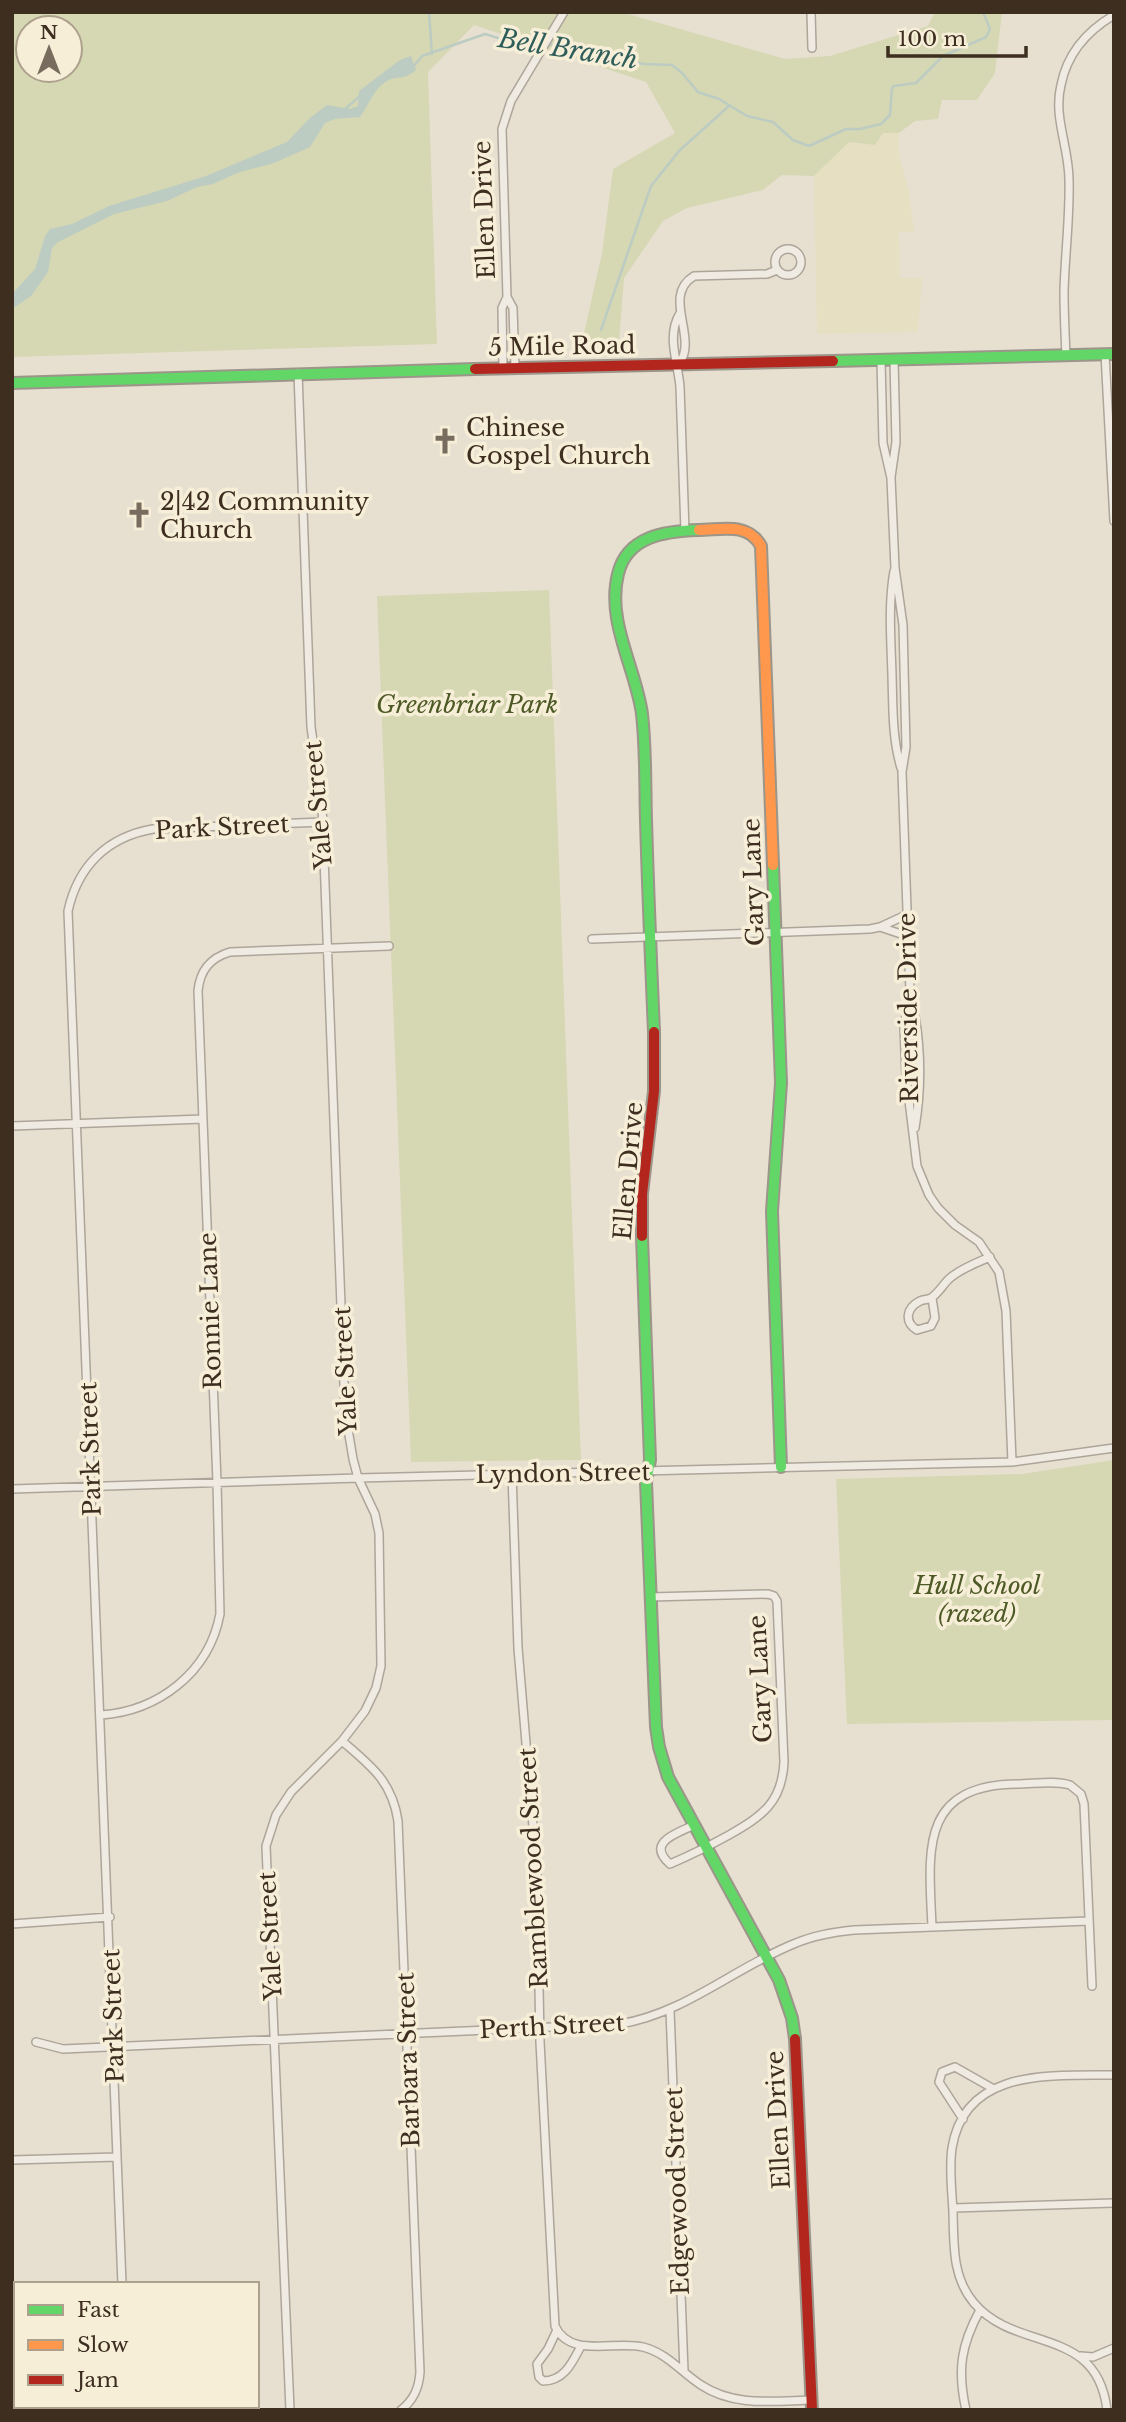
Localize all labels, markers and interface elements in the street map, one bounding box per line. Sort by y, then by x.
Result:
north arrow [14,14,84,84]
scale bar [888,14,1026,58]
text: N [40,21,58,44]
water label: Bell Branch [495,22,640,76]
text: 100 m [898,26,966,52]
street label: Ellen Drive [467,140,501,280]
street label: 5 Mile Road [488,330,636,362]
place label: Chinese Gospel Church [466,413,651,470]
church icon: Chinese Gospel Church [430,426,460,456]
place label: 2|42 Community Church [160,487,370,544]
church icon: 2|42 Community Church [124,500,154,530]
park label: Greenbriar Park [376,690,558,719]
street label: Yale Street [298,739,338,872]
street label: Park Street [154,809,290,845]
street label: Gary Lane [736,817,770,947]
street label: Riverside Drive [892,912,924,1104]
street label: Ellen Drive [608,1101,648,1241]
street label: Ronnie Lane [193,1232,227,1390]
street label: Yale Street [327,1306,363,1437]
street label: Park Street [73,1381,107,1517]
street label: Lyndon Street [475,1457,651,1489]
park label: Hull School (razed) [912,1571,1041,1628]
street label: Gary Lane [742,1614,778,1744]
street label: Ramblewood Street [512,1747,554,1989]
street label: Yale Street [252,1871,288,2002]
street label: Park Street [96,1948,130,2084]
street label: Barbara Street [390,1972,426,2148]
street label: Perth Street [479,2008,625,2044]
street label: Ellen Drive [760,2050,796,2190]
street label: Edgewood Street [659,2087,695,2295]
legend [14,2282,259,2408]
text: Fast [77,2297,119,2323]
text: Slow [77,2332,129,2358]
text: Jam [74,2367,119,2393]

